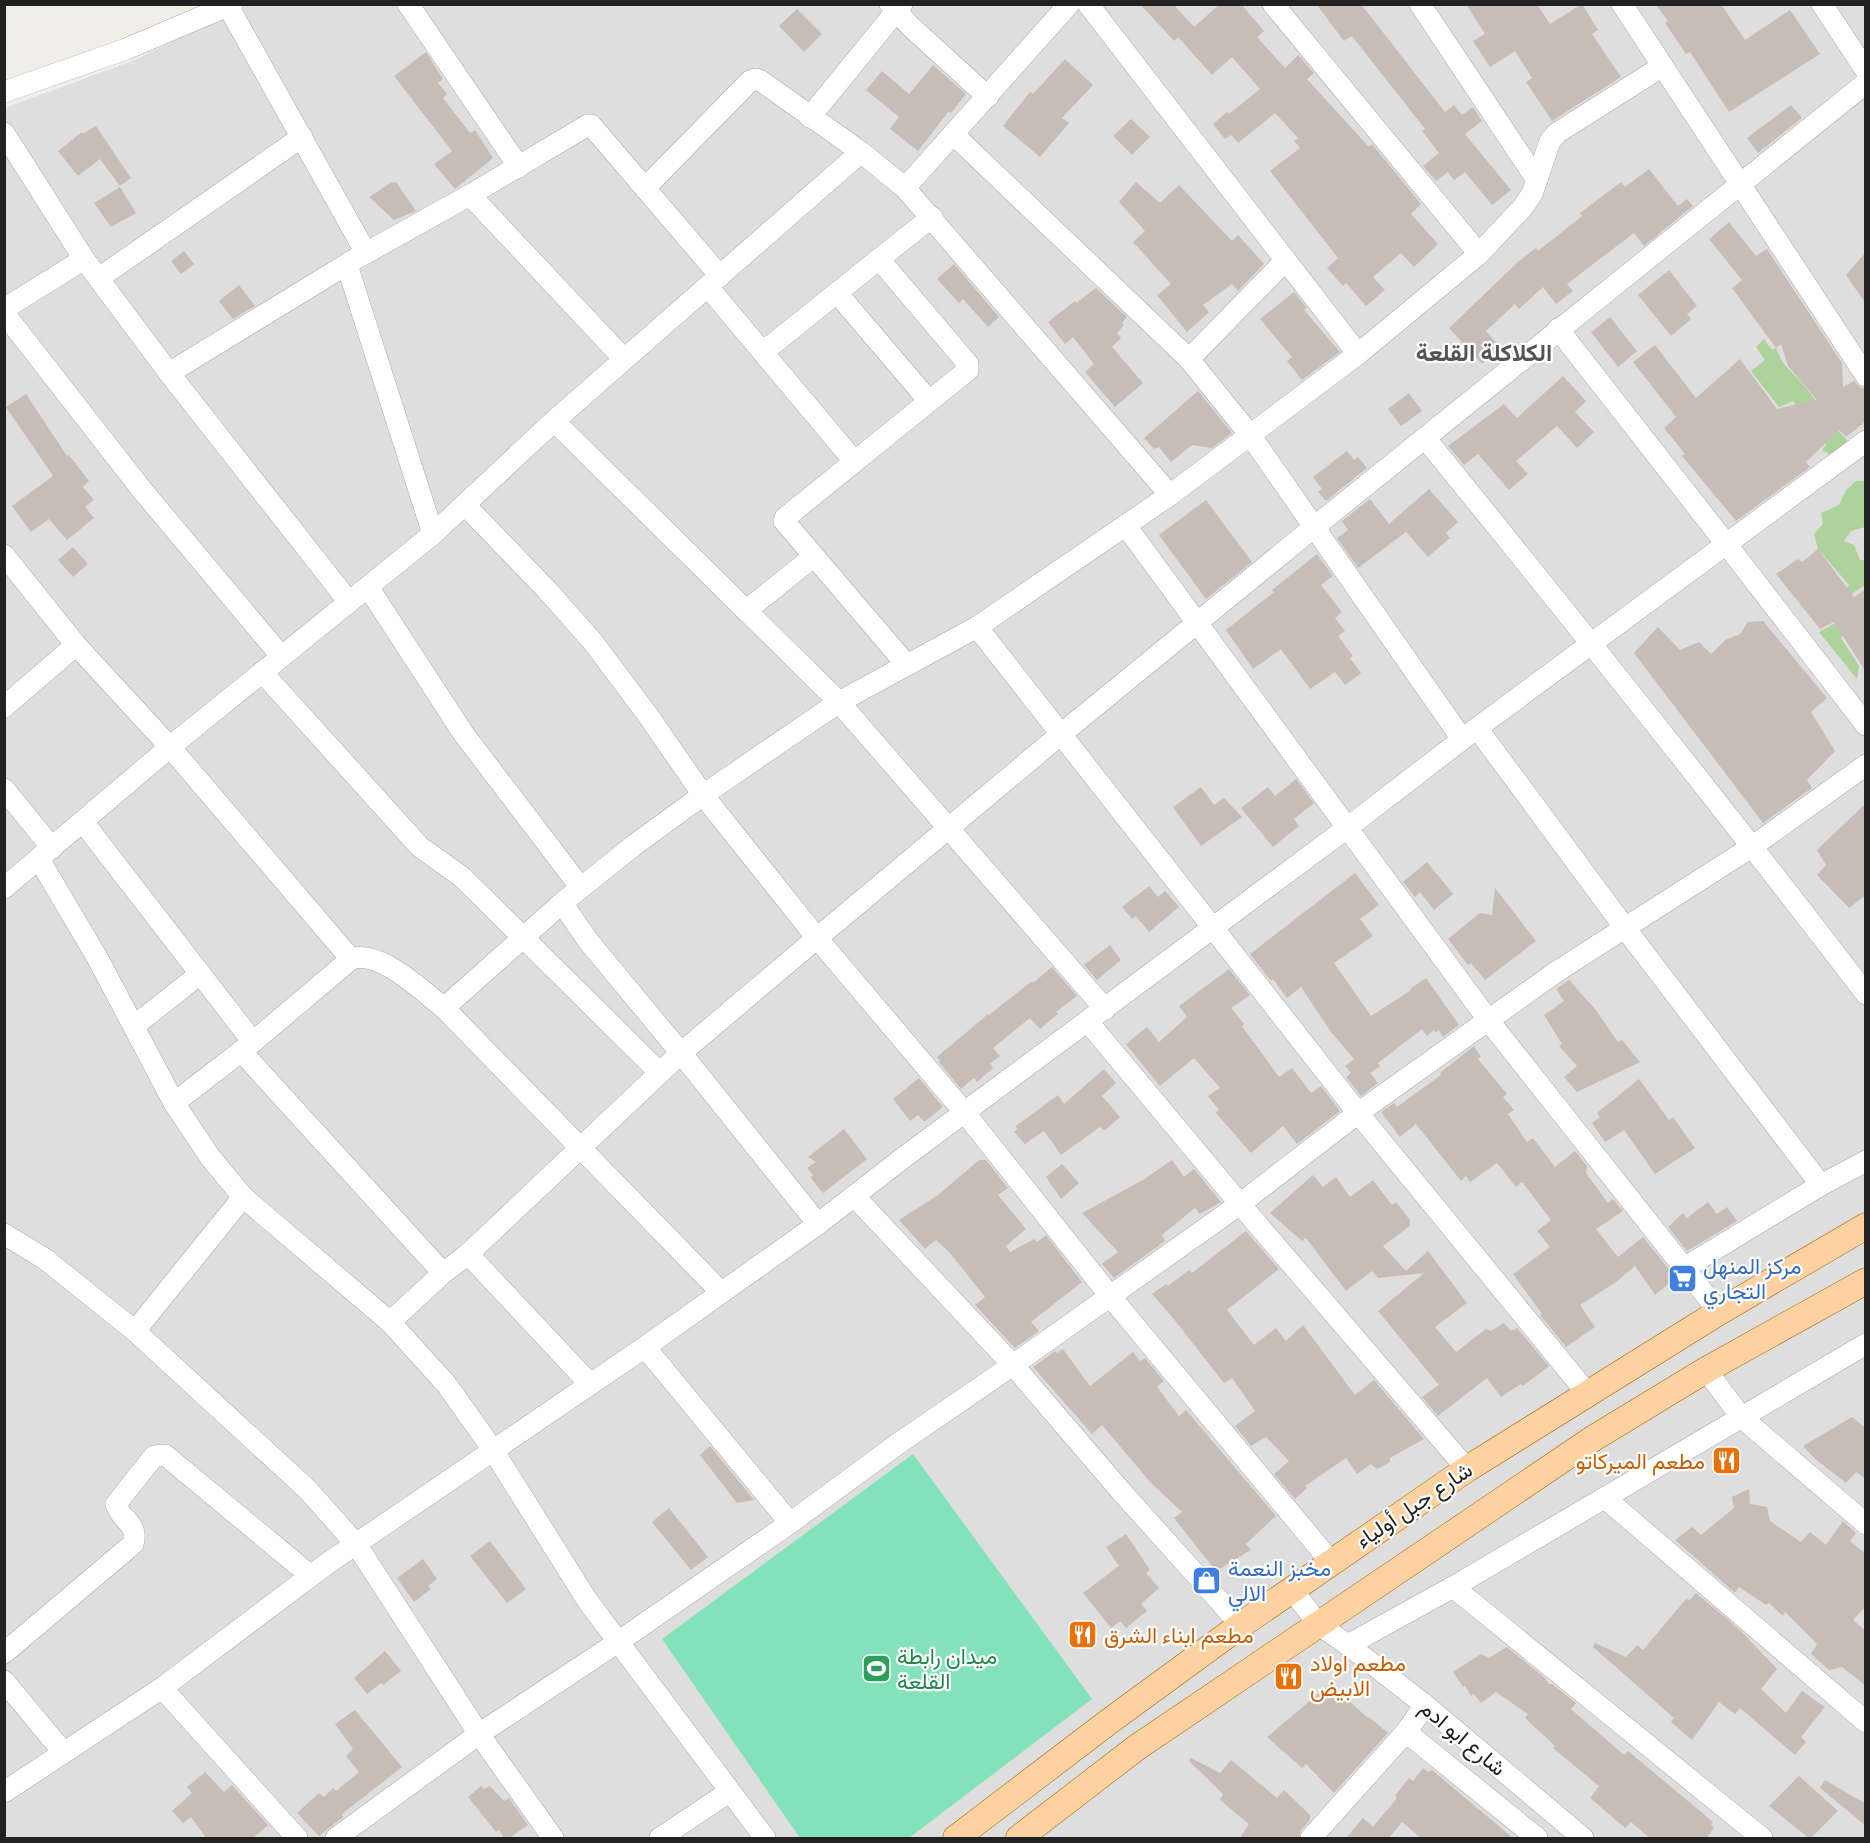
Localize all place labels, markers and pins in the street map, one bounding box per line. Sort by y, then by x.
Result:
place label: مركز المنهل التجاري [1703,1253,1802,1310]
supermarket icon: مركز المنهل التجاري [1666,1263,1698,1295]
restaurant icon: مطعم الميركاتو [1710,1445,1742,1477]
place label: مطعم الميركاتو [1576,1448,1705,1476]
place label: مخبز النعمة الالي [1228,1555,1331,1612]
shop icon: مخبز النعمة الالي [1191,1565,1223,1597]
restaurant icon: مطعم ابناء الشرق [1067,1619,1099,1651]
place label: مطعم ابناء الشرق [1104,1622,1254,1650]
place label: ميدان رابطة القلعة [897,1643,997,1695]
place label: مطعم اولاد الابيض [1310,1650,1406,1702]
sports icon: ميدان رابطة القلعة [860,1653,892,1685]
restaurant icon: مطعم اولاد الابيض [1273,1660,1305,1692]

